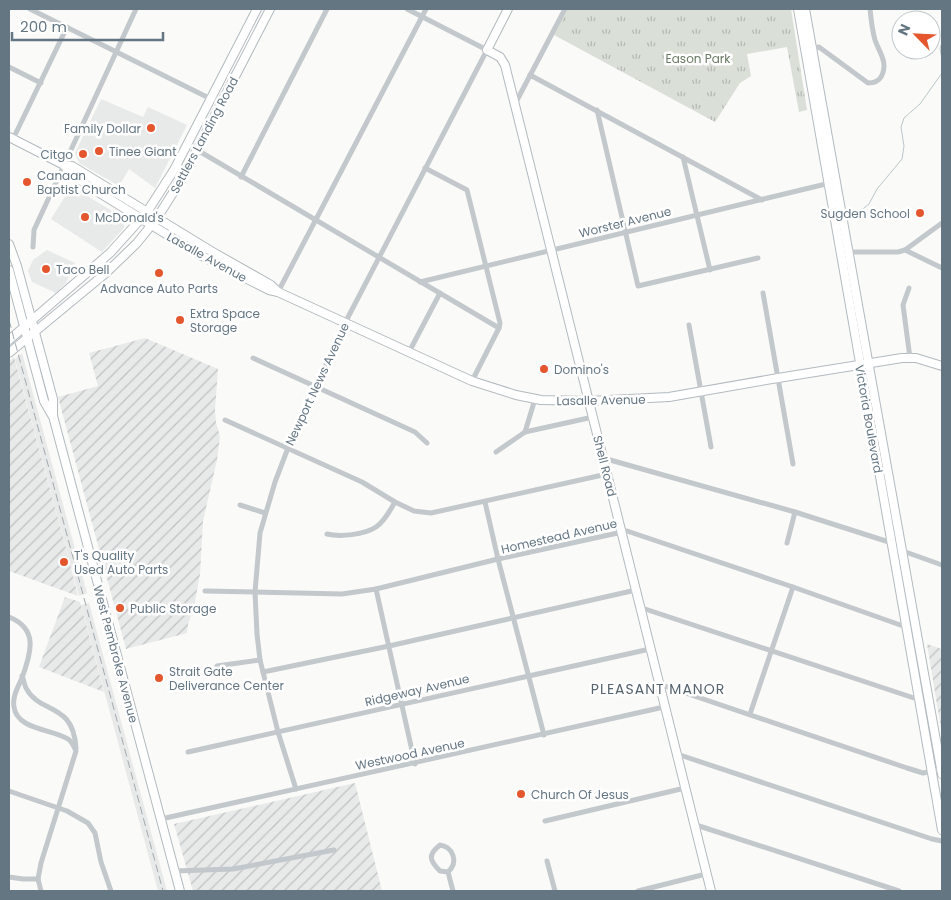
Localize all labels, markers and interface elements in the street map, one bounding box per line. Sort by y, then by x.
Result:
scale bar [12,10,164,42]
north arrow [891,10,941,60]
text: 200 m [20,16,67,37]
text: N [893,21,915,39]
park label: Eason Park [666,50,731,67]
street label: Settlers Landing Road [166,74,242,196]
place label: Family Dollar [64,120,142,137]
marker: Family Dollar [145,122,157,134]
place label: Tinee Giant [109,143,177,160]
marker: Tinee Giant [93,145,105,157]
place label: Citgo [41,146,73,163]
marker: Citgo [77,148,89,160]
place label: Canaan Baptist Church [37,167,126,198]
marker: Canaan Baptist Church [21,176,33,188]
street label: Worster Avenue [577,202,673,242]
place label: Sugden School [820,205,910,222]
marker: Sugden School [914,207,926,219]
place label: McDonald's [95,209,164,226]
marker: McDonald's [79,211,91,223]
street label: Lasalle Avenue [164,228,250,286]
place label: Taco Bell [56,261,110,278]
marker: Taco Bell [40,263,52,275]
marker: Advance Auto Parts [153,267,165,279]
place label: Advance Auto Parts [100,280,218,297]
place label: Extra Space Storage [190,305,260,336]
marker: Extra Space Storage [174,314,186,326]
street label: Newport News Avenue [281,320,353,448]
place label: Domino's [554,361,609,378]
marker: Domino's [538,363,550,375]
street label: Victoria Boulevard [851,364,887,474]
street label: Lasalle Avenue [556,391,646,409]
street label: Shell Road [589,434,621,498]
street label: Homestead Avenue [499,514,619,558]
place label: T's Quality Used Auto Parts [74,547,168,578]
marker: T's Quality Used Auto Parts [58,556,70,568]
street label: West Pembroke Avenue [89,583,143,725]
place label: Public Storage [130,600,216,617]
marker: Public Storage [114,602,126,614]
place label: Strait Gate Deliverance Center [169,663,284,694]
street label: Ridgeway Avenue [363,670,471,710]
marker: Strait Gate Deliverance Center [153,672,165,684]
district label: PLEASANT MANOR [591,679,725,699]
street label: Westwood Avenue [354,734,466,774]
place label: Church Of Jesus [531,786,629,803]
marker: Church Of Jesus [515,788,527,800]

